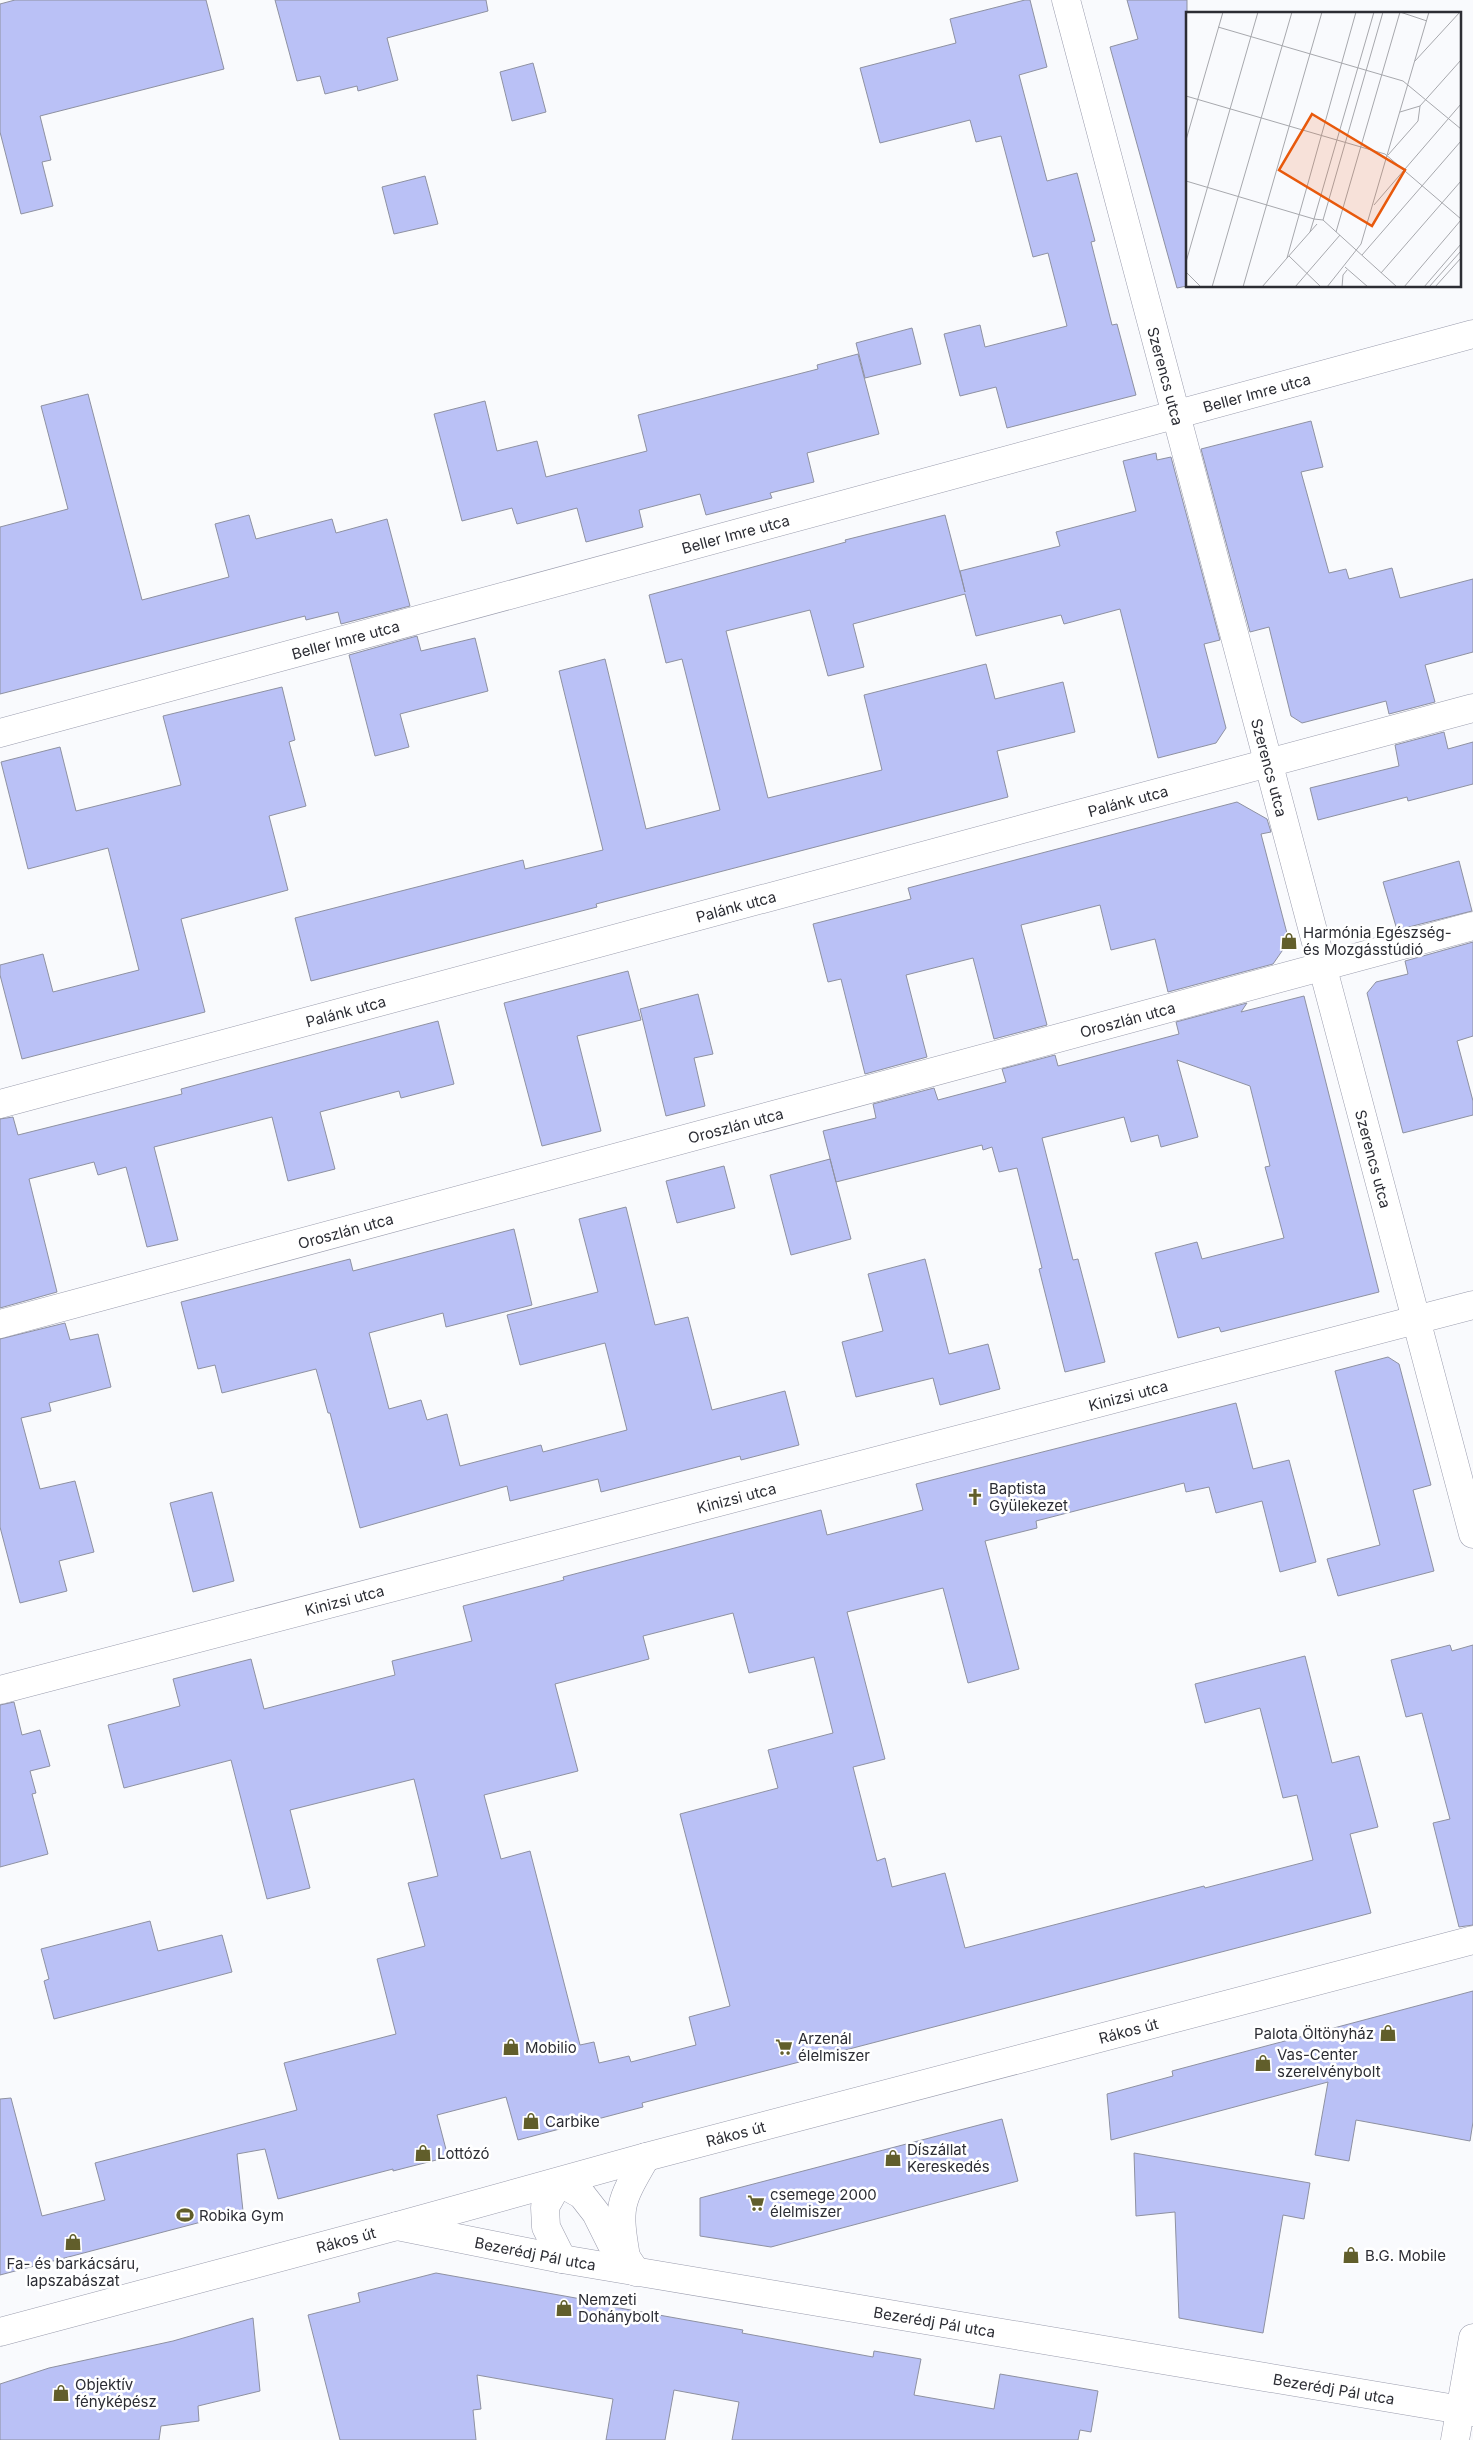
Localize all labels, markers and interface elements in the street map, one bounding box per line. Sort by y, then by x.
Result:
inset map [1186,12,1460,288]
street label: Szerencs utca [1144,325,1188,427]
street label: Beller Imre utca [1201,369,1313,416]
street label: Beller Imre utca [680,510,791,557]
street label: Beller Imre utca [290,616,402,663]
street label: Szerencs utca [1247,716,1292,819]
street label: Palánk utca [1086,781,1170,821]
street label: Palánk utca [694,886,778,926]
place label: Harmónia Egészség- és Mozgásstúdió [1303,923,1452,959]
shop icon: Harmónia Egészség- és Mozgásstúdió [1279,931,1299,951]
street label: Palánk utca [304,991,388,1031]
street label: Oroszlán utca [1078,997,1177,1041]
street label: Oroszlán utca [686,1103,785,1147]
street label: Szerencs utca [1351,1108,1396,1210]
street label: Oroszlán utca [296,1209,395,1253]
street label: Kinizsi utca [1086,1376,1170,1415]
street label: Kinizsi utca [695,1478,778,1517]
place label: Baptista Gyülekezet [989,1479,1068,1515]
church icon: Baptista Gyülekezet [965,1487,985,1507]
street label: Kinizsi utca [303,1580,386,1619]
street label: Rákos út [1097,2013,1160,2047]
shop icon: Palota Öltönyház [1378,2023,1398,2043]
place label: Palota Öltönyház [1254,2024,1374,2043]
place label: Arzenál élelmiszer [798,2029,870,2065]
shop icon: Mobilio [501,2037,521,2057]
supermarket icon: Arzenál élelmiszer [774,2037,794,2057]
place label: Mobilio [525,2038,577,2057]
place label: Vas-Center szerelvénybolt [1277,2045,1381,2081]
shop icon: Vas-Center szerelvénybolt [1253,2053,1273,2073]
shop icon: Carbike [521,2111,541,2131]
place label: Carbike [545,2112,600,2131]
street label: Rákos út [704,2117,768,2150]
place label: Díszállat Kereskedés [907,2140,990,2176]
shop icon: Lottózó [413,2143,433,2163]
place label: Lottózó [437,2144,490,2163]
shop icon: Díszállat Kereskedés [883,2148,903,2168]
place label: csemege 2000 élelmiszer [770,2185,877,2221]
supermarket icon: csemege 2000 élelmiszer [746,2193,766,2213]
sports icon: Robika Gym [175,2205,195,2225]
place label: Robika Gym [199,2206,284,2225]
street label: Rákos út [314,2223,378,2257]
shop icon: Fa- és barkácsáru, lapszabászat [63,2232,83,2252]
street label: Bezerédj Pál utca [473,2232,597,2274]
shop icon: B.G. Mobile [1341,2245,1361,2265]
place label: B.G. Mobile [1365,2246,1446,2265]
place label: Fa- és barkácsáru, lapszabászat [7,2254,139,2290]
place label: Nemzeti Dohánybolt [578,2290,659,2326]
shop icon: Nemzeti Dohánybolt [554,2298,574,2318]
street label: Bezerédj Pál utca [872,2302,997,2341]
street label: Bezerédj Pál utca [1272,2369,1396,2408]
place label: Objektív fényképész [75,2375,157,2411]
shop icon: Objektív fényképész [51,2383,71,2403]

